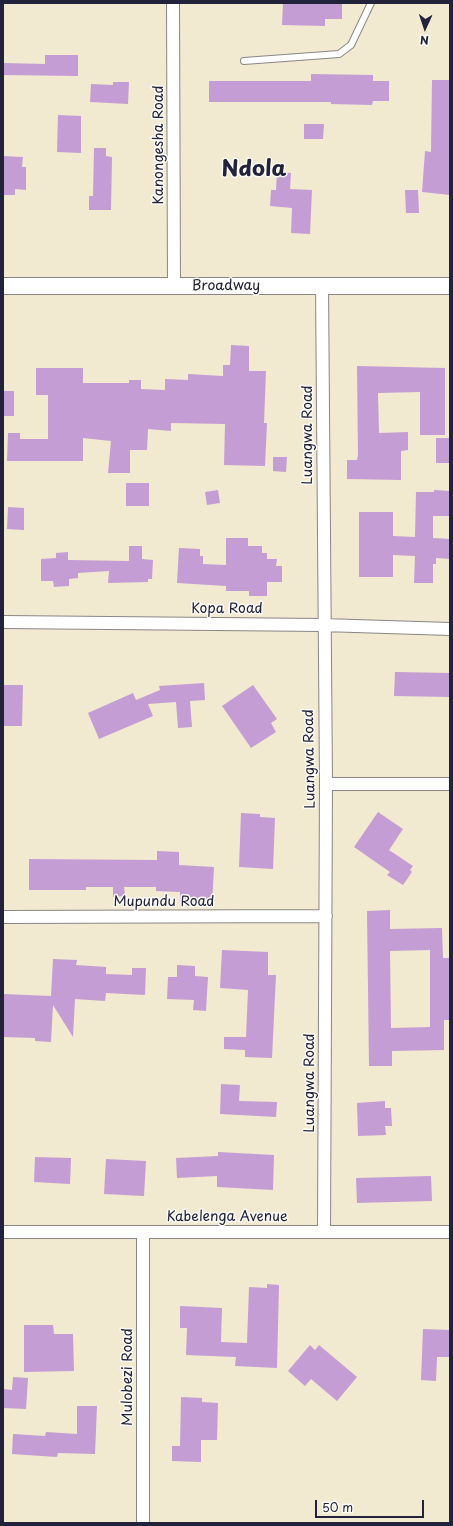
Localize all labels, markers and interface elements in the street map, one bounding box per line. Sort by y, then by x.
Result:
north arrow [405,8,445,48]
text: N [420,32,429,49]
street label: Kanongesha Road [151,85,167,205]
district label: Ndola [222,157,286,183]
street label: Broadway [192,278,260,294]
street label: Luangwa Road [300,385,316,485]
street label: Kopa Road [191,601,263,617]
street label: Luangwa Road [301,709,319,809]
street label: Mupundu Road [114,894,214,910]
street label: Luangwa Road [302,1033,318,1133]
street label: Kabelenga Avenue [166,1209,288,1225]
street label: Mulobezi Road [120,1328,136,1426]
scale bar [317,1492,426,1518]
text: 50 m [322,1498,353,1516]

